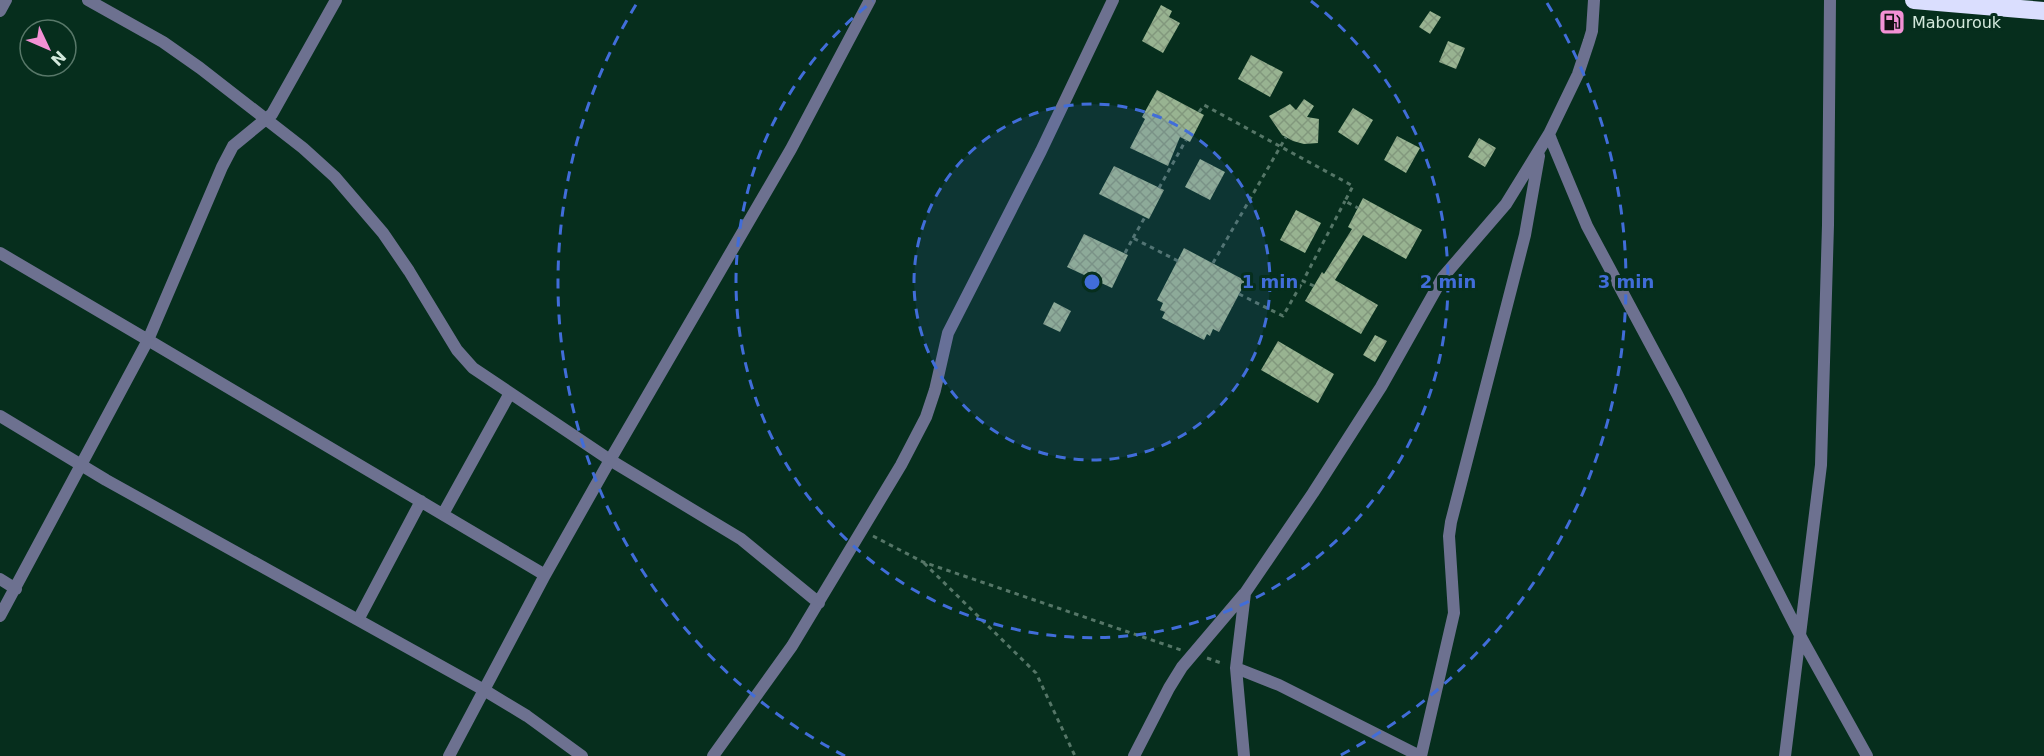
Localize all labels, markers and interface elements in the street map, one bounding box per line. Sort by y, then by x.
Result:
fuel station icon: Mabourouk [1877,7,1907,37]
place label: Mabourouk [1912,13,2002,32]
north arrow [18,18,78,78]
text: N [47,47,70,69]
text: 1 min [1242,271,1298,292]
text: 2 min [1420,271,1476,292]
text: 3 min [1598,271,1654,292]
centre of rings [1082,272,1102,292]

